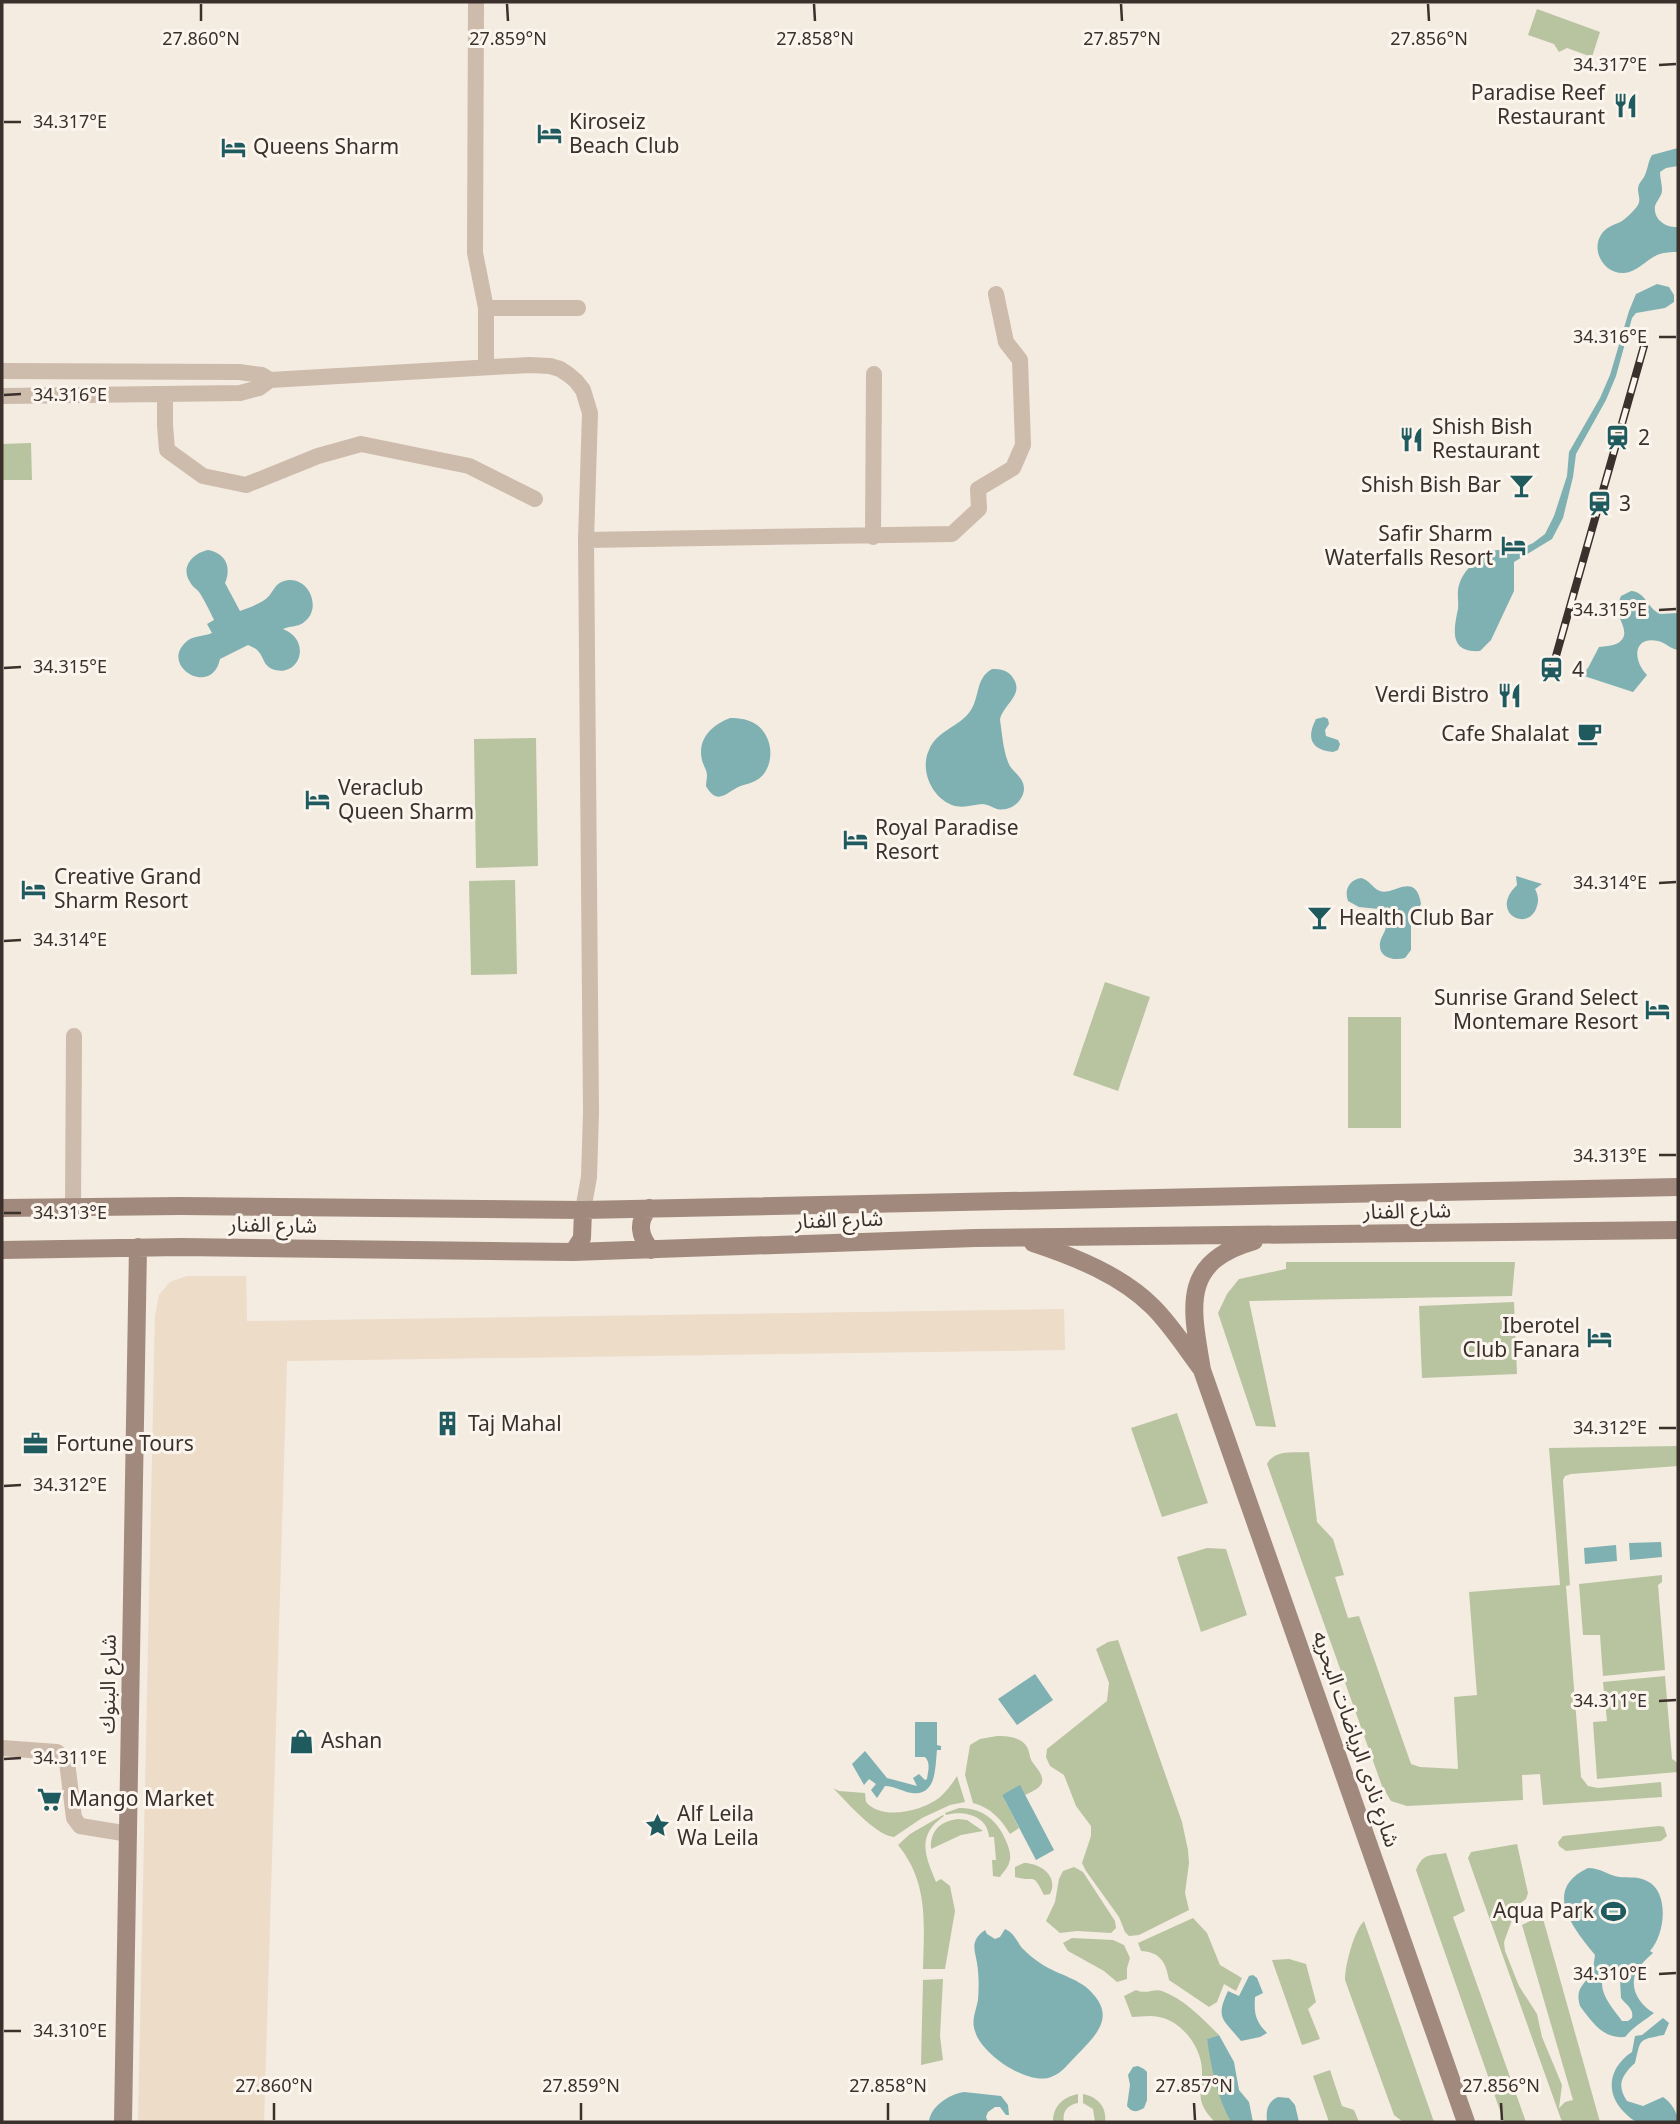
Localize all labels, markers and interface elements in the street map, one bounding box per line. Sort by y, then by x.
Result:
text: 27.860°N [162,26,240,50]
text: 27.859°N [469,26,547,50]
text: 27.858°N [776,26,854,50]
text: 27.857°N [1083,26,1161,50]
text: 27.856°N [1390,26,1468,50]
text: 34.317°E [1573,52,1647,76]
place label: Paradise Reef Restaurant [1471,78,1607,130]
restaurant icon: Paradise Reef Restaurant [1611,91,1639,119]
place label: Kiroseiz Beach Club [569,107,679,159]
text: 34.317°E [33,109,107,133]
hotel icon: Kiroseiz Beach Club [535,120,563,148]
place label: Queens Sharm [253,132,399,160]
hotel icon: Queens Sharm [219,133,247,161]
text: 34.316°E [1573,324,1647,348]
text: 34.316°E [33,382,107,406]
place label: Shish Bish Restaurant [1432,412,1540,464]
place label: 2 [1638,423,1650,451]
station icon: 2 [1604,424,1632,452]
restaurant icon: Shish Bish Restaurant [1398,425,1426,453]
place label: Shish Bish Bar [1361,470,1501,498]
bar icon: Shish Bish Bar [1507,471,1535,499]
place label: 3 [1619,489,1631,517]
station icon: 3 [1585,490,1613,518]
place label: Safir Sharm Waterfalls Resort [1325,519,1493,571]
hotel icon: Safir Sharm Waterfalls Resort [1499,532,1527,560]
text: 34.315°E [1573,597,1647,621]
text: 34.315°E [33,654,107,678]
place label: 4 [1572,655,1584,683]
station icon: 4 [1538,656,1566,684]
place label: Verdi Bistro [1375,680,1489,708]
restaurant icon: Verdi Bistro [1495,681,1523,709]
place label: Cafe Shalalat [1441,719,1569,747]
cafe icon: Cafe Shalalat [1575,720,1603,748]
place label: Veraclub Queen Sharm [338,773,474,825]
hotel icon: Veraclub Queen Sharm [304,786,332,814]
place label: Royal Paradise Resort [875,813,1018,865]
hotel icon: Royal Paradise Resort [841,826,869,854]
place label: Creative Grand Sharm Resort [54,862,201,914]
text: 34.314°E [1573,870,1647,894]
hotel icon: Creative Grand Sharm Resort [20,875,48,903]
place label: Health Club Bar [1339,903,1494,931]
bar icon: Health Club Bar [1305,904,1333,932]
text: 34.314°E [33,927,107,951]
place label: Sunrise Grand Select Montemare Resort [1434,983,1638,1035]
hotel icon: Sunrise Grand Select Montemare Resort [1644,996,1672,1024]
text: 34.313°E [1573,1143,1647,1167]
street label: شارع الفنار [1362,1195,1451,1227]
text: 34.313°E [33,1200,107,1224]
street label: شارع الفنار [793,1203,884,1237]
street label: شارع الفنار [228,1209,317,1241]
place label: Iberotel Club Fanara [1462,1311,1580,1363]
hotel icon: Iberotel Club Fanara [1586,1324,1614,1352]
place label: Taj Mahal [468,1409,562,1437]
building icon: Taj Mahal [434,1410,462,1438]
text: 34.312°E [1573,1415,1647,1439]
place label: Fortune Tours [56,1429,194,1457]
office icon: Fortune Tours [22,1430,50,1458]
text: 34.312°E [33,1472,107,1496]
street label: شارع نادى الرياضات البحريه [1305,1627,1407,1851]
street label: شارع البنوك [92,1634,124,1734]
text: 34.311°E [1573,1688,1647,1712]
place label: Ashan [321,1726,382,1754]
shop icon: Ashan [287,1727,315,1755]
text: 34.311°E [33,1745,107,1769]
place label: Mango Market [69,1784,214,1812]
supermarket icon: Mango Market [35,1785,63,1813]
place label: Alf Leila Wa Leila [677,1799,759,1851]
place icon: Alf Leila Wa Leila [643,1812,671,1840]
place label: Aqua Park [1493,1896,1595,1924]
sports icon: Aqua Park [1600,1897,1628,1925]
text: 34.310°E [1573,1961,1647,1985]
text: 34.310°E [33,2018,107,2042]
text: 27.860°N [235,2073,313,2097]
text: 27.859°N [542,2073,620,2097]
text: 27.858°N [849,2073,927,2097]
text: 27.857°N [1155,2073,1233,2097]
text: 27.856°N [1462,2073,1540,2097]

